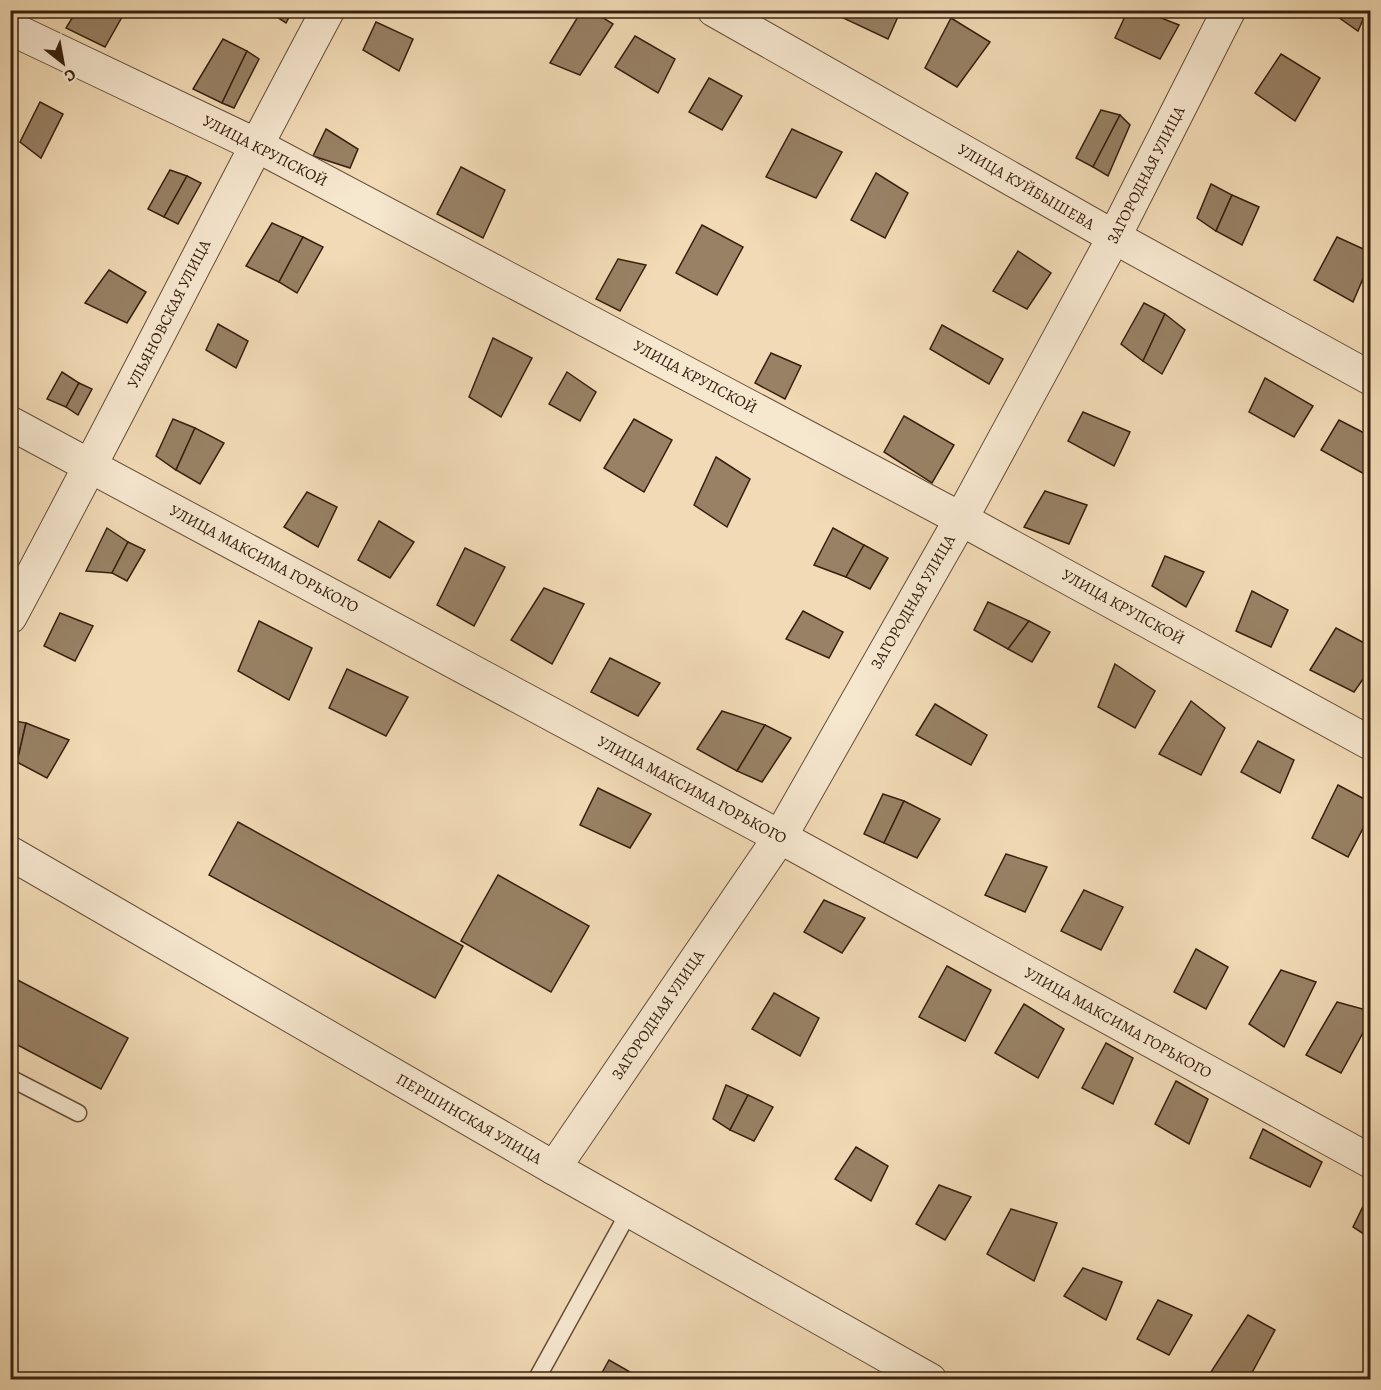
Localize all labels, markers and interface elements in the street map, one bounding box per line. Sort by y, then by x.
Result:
north arrow [33,33,93,93]
text: С [60,63,80,87]
street label: ЗАГОРОДНАЯ УЛИЦА [1102,102,1191,248]
street label: УЛИЦА КРУПСКОЙ [199,110,331,192]
street label: УЛИЦА КУЙБЫШЕВА [953,139,1099,236]
street label: УЛЬЯНОВСКАЯ УЛИЦА [122,235,216,392]
street label: УЛИЦА КРУПСКОЙ [629,335,761,419]
street label: УЛИЦА МАКСИМА ГОРЬКОГО [165,500,363,618]
street label: ЗАГОРОДНАЯ УЛИЦА [865,530,961,673]
street label: УЛИЦА КРУПСКОЙ [1057,564,1189,650]
street label: УЛИЦА МАКСИМА ГОРЬКОГО [593,731,791,849]
street label: ЗАГОРОДНАЯ УЛИЦА [606,945,710,1084]
street label: УЛИЦА МАКСИМА ГОРЬКОГО [1020,962,1216,1084]
street label: ПЕРШИНСКАЯ УЛИЦА [392,1068,546,1170]

